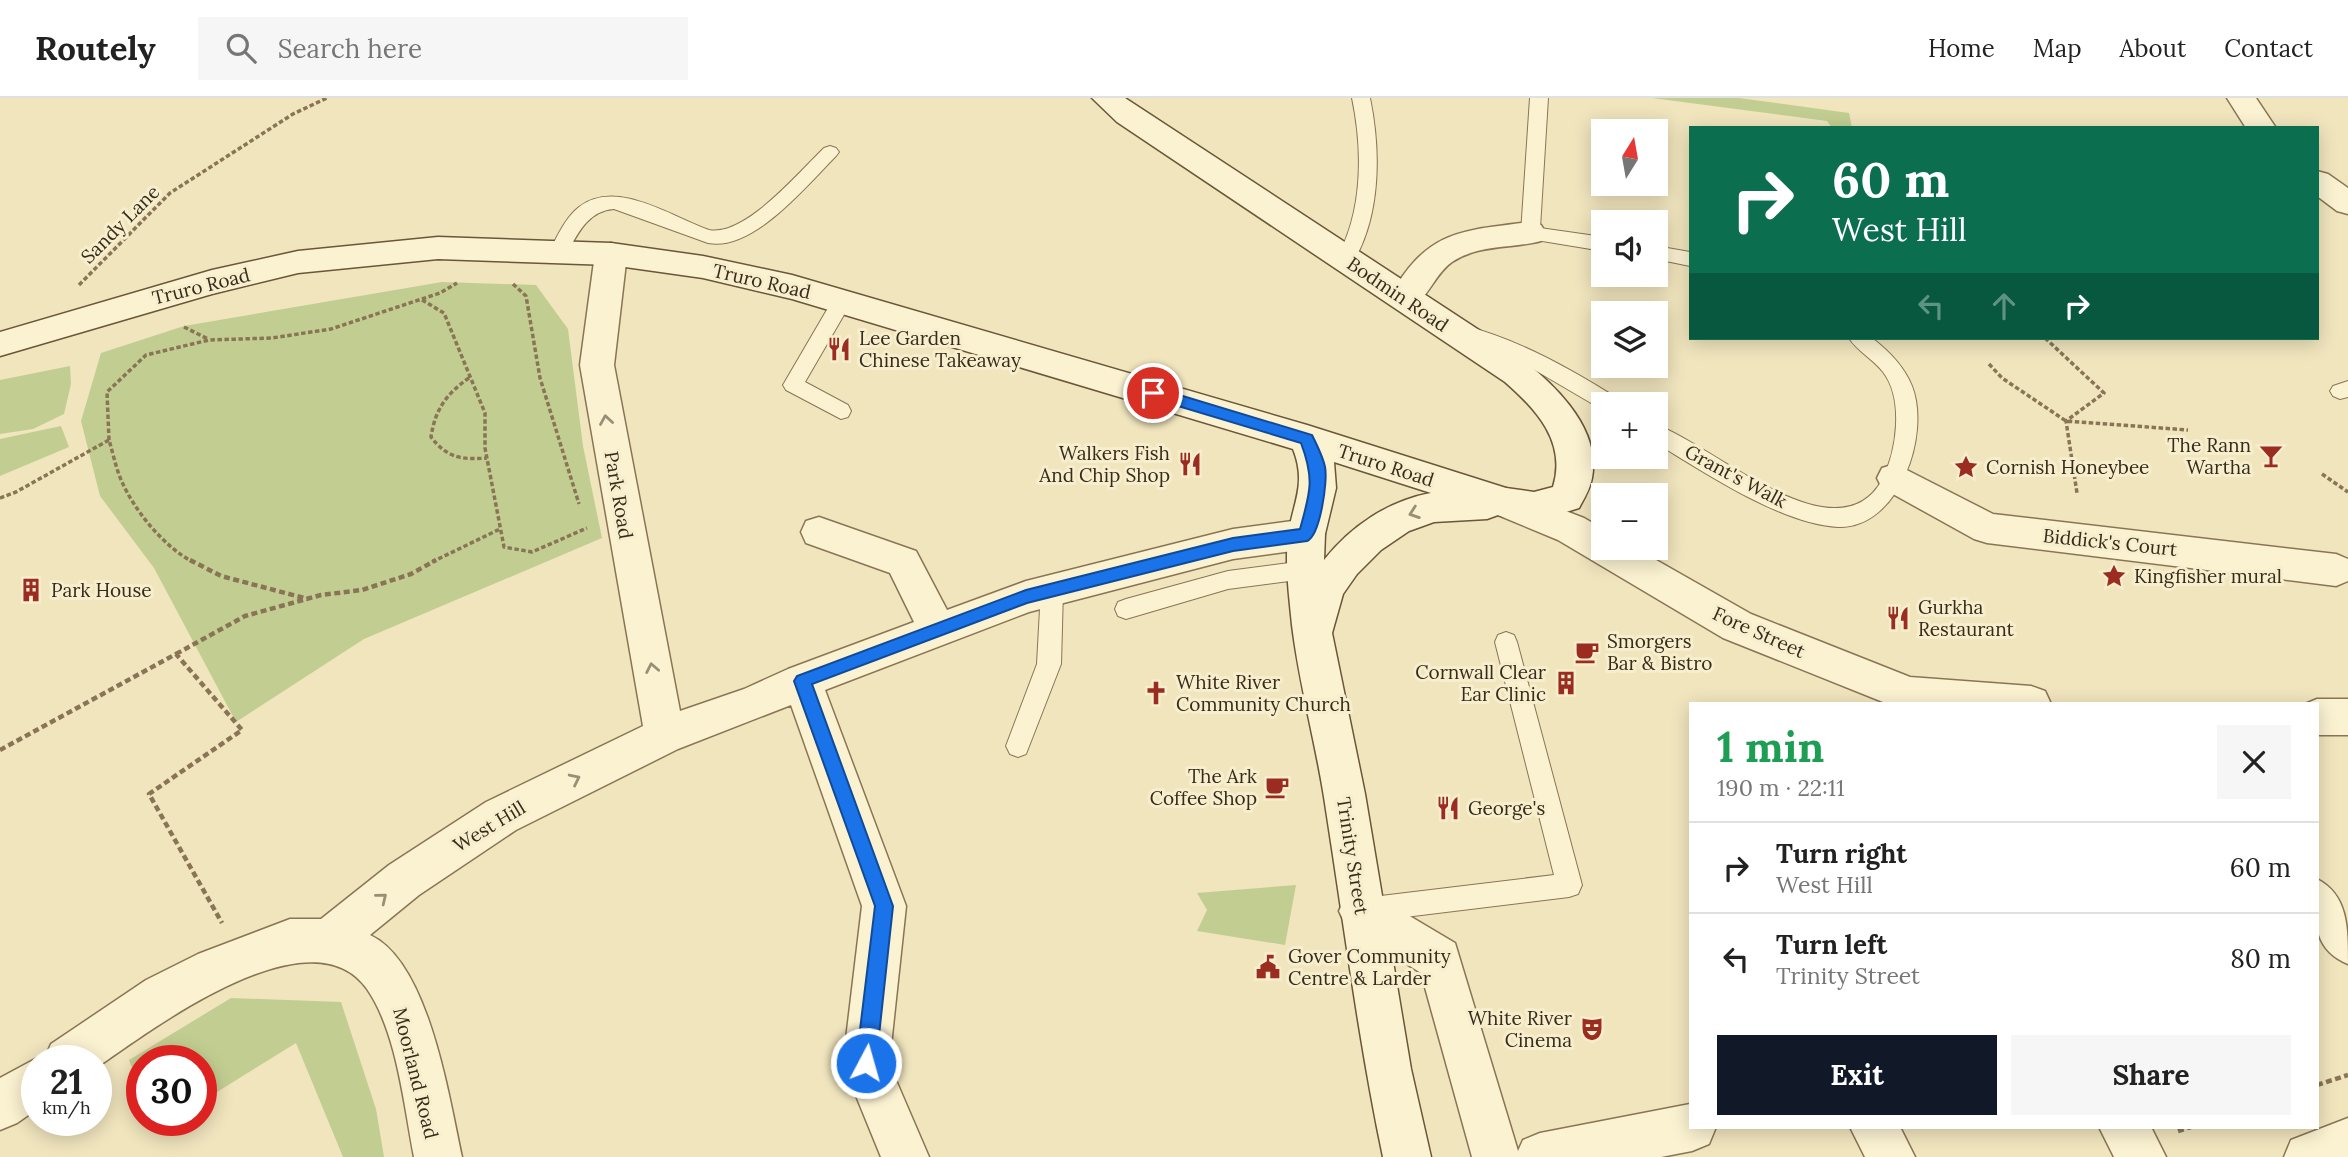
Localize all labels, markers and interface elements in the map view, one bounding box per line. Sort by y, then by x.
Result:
search box [198,17,688,80]
text: Routely [35,27,156,69]
icon: search [222,29,260,67]
text: Search here [278,32,422,65]
text: Home [1928,33,1995,64]
text: Map [2033,33,2082,64]
text: About [2120,33,2186,64]
text: Contact [2224,33,2313,64]
north arrow [1591,119,1668,196]
map controls [1591,119,1668,560]
text: 60 m [1832,148,1949,210]
icon: right [1717,154,1808,245]
street label: Sandy Lane [76,180,164,268]
text: West Hill [1832,209,1967,250]
button: sound [1591,210,1668,287]
street label: Bodmin Road [1343,251,1453,337]
street label: Truro Road [711,258,813,304]
street label: Truro Road [150,262,252,310]
icon: left [1912,287,1950,325]
icon: ahead [1985,287,2023,325]
icon: right [2058,287,2096,325]
button: layers [1591,301,1668,378]
place label: Lee Garden Chinese Takeaway [859,326,1021,372]
restaurant icon: Lee Garden Chinese Takeaway [825,335,853,363]
pin [1123,363,1183,423]
icon: arrive [1134,374,1172,412]
button: + [1591,392,1668,469]
one-way arrow [599,414,614,426]
place label: The Rann Wartha [2167,433,2251,479]
street label: Truro Road [1335,438,1437,492]
street label: Grant's Walk [1681,439,1792,513]
place label: Walkers Fish And Chip Shop [1038,441,1170,487]
bar icon: The Rann Wartha [2257,442,2285,470]
street label: Park Road [599,449,639,541]
restaurant icon: Walkers Fish And Chip Shop [1176,450,1204,478]
place icon: Cornish Honeybee [1952,453,1980,481]
place label: Cornish Honeybee [1986,455,2149,479]
button: − [1591,483,1668,560]
one-way arrow [1409,505,1421,519]
street label: Biddick's Court [2042,523,2179,561]
place icon: Kingfisher mural [2100,562,2128,590]
place label: Kingfisher mural [2134,564,2282,588]
building icon: Park House [17,576,45,604]
place label: Park House [51,578,152,602]
place label: Gurkha Restaurant [1918,595,2015,641]
street label: Fore Street [1709,601,1809,663]
restaurant icon: Gurkha Restaurant [1884,604,1912,632]
place label: Smorgers Bar & Bistro [1607,629,1712,675]
cafe icon: Smorgers Bar & Bistro [1573,638,1601,666]
place label: Cornwall Clear Ear Clinic [1415,660,1547,706]
one-way arrow [645,662,660,674]
building icon: Cornwall Clear Ear Clinic [1552,669,1580,697]
place label: White River Community Church [1176,670,1351,716]
church icon: White River Community Church [1142,679,1170,707]
text: 1 min [1717,720,1824,774]
button: close [2217,725,2291,799]
place label: The Ark Coffee Shop [1150,764,1258,810]
one-way arrow [568,773,580,787]
cafe icon: The Ark Coffee Shop [1263,773,1291,801]
text: 190 m · 22:11 [1717,773,1845,802]
restaurant icon: George's [1434,794,1462,822]
street label: West Hill [449,795,529,857]
street label: Trinity Street [1332,795,1374,917]
place label: George's [1468,796,1545,820]
text: Turn right [1776,837,1907,870]
icon: right [1717,849,1755,887]
text: 60 m [2230,851,2291,884]
text: West Hill [1776,870,1873,899]
one-way arrow [373,894,386,906]
text: Turn left [1776,928,1887,961]
icon: left [1717,940,1755,978]
text: 80 m [2230,942,2291,975]
place label: Gover Community Centre & Larder [1288,944,1451,990]
public building icon: Gover Community Centre & Larder [1254,953,1282,981]
text: Trinity Street [1776,961,1920,990]
street label: Moorland Road [388,1005,444,1141]
place label: White River Cinema [1468,1006,1573,1052]
theatre icon: White River Cinema [1578,1015,1606,1043]
position arrow [829,1026,903,1100]
button: Exit [1717,1035,1997,1115]
button: Share [2011,1035,2291,1115]
speed limit sign: 30 [126,1045,217,1136]
text: 21 [50,1059,83,1104]
text: km/h [42,1096,91,1119]

